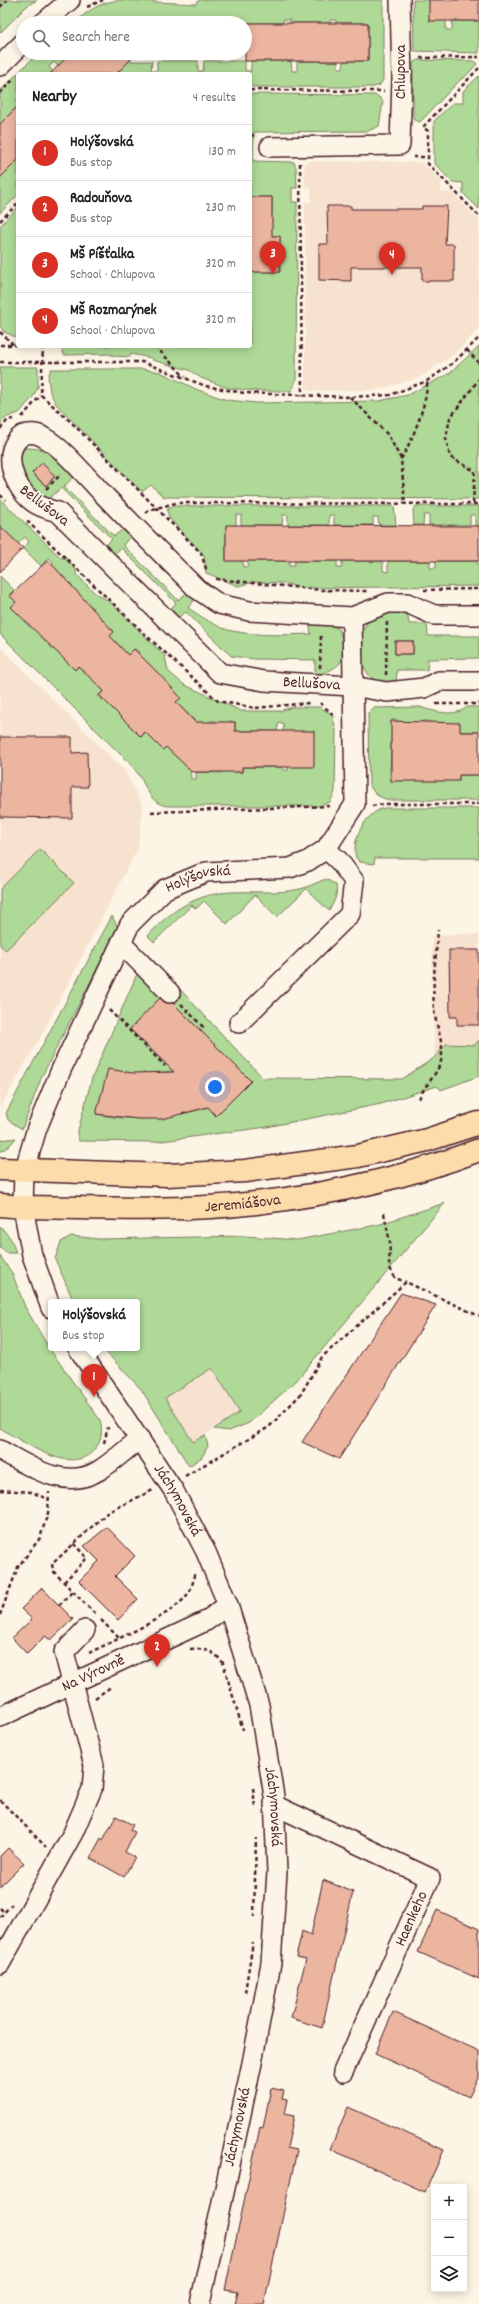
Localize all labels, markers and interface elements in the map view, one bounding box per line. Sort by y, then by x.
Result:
search box [16,16,252,60]
icon: search [30,27,52,49]
text: Search here [62,27,130,49]
street label: Chlupova [390,44,413,99]
text: Nearby [32,86,76,110]
text: 4 results [193,89,236,108]
text: Holýšovská [70,132,133,154]
text: 1 [44,143,46,162]
text: 130 m [208,143,236,162]
text: Bus stop [70,154,112,173]
text: Radouňova [70,188,131,210]
text: 2 [42,199,48,218]
text: 230 m [206,199,236,218]
text: Bus stop [70,210,112,229]
pin: 3 [260,241,286,274]
pin: 4 [379,242,405,275]
text: MŠ Píšťalka [70,244,134,266]
text: 3 [42,255,48,274]
text: 320 m [206,255,236,274]
text: School · Chlupova [70,266,155,285]
text: MŠ Rozmarýnek [70,300,157,322]
text: 4 [42,311,48,330]
text: 320 m [206,311,236,330]
text: School · Chlupova [70,322,155,341]
street label: Bellušova [14,480,74,533]
street label: Bellušova [282,671,341,697]
street label: Holýšovská [162,859,231,899]
your location [205,1077,225,1097]
street label: Jeremiášova [204,1188,283,1219]
popup [48,1299,140,1351]
text: Holýšovská [62,1305,126,1327]
text: Bus stop [62,1327,105,1346]
pin: 1 [81,1364,107,1397]
street label: Jáchymovská [148,1459,207,1541]
pin: 2 [144,1634,170,1667]
street label: Na Výrovně [58,1649,129,1698]
street label: Jáchymovská [258,1765,287,1847]
street label: Haenkeho [390,1888,434,1950]
street label: Jáchymovská [218,2085,258,2169]
map controls [431,2184,467,2292]
button: + [431,2184,467,2220]
button: − [431,2220,467,2256]
button: layers [431,2256,467,2292]

